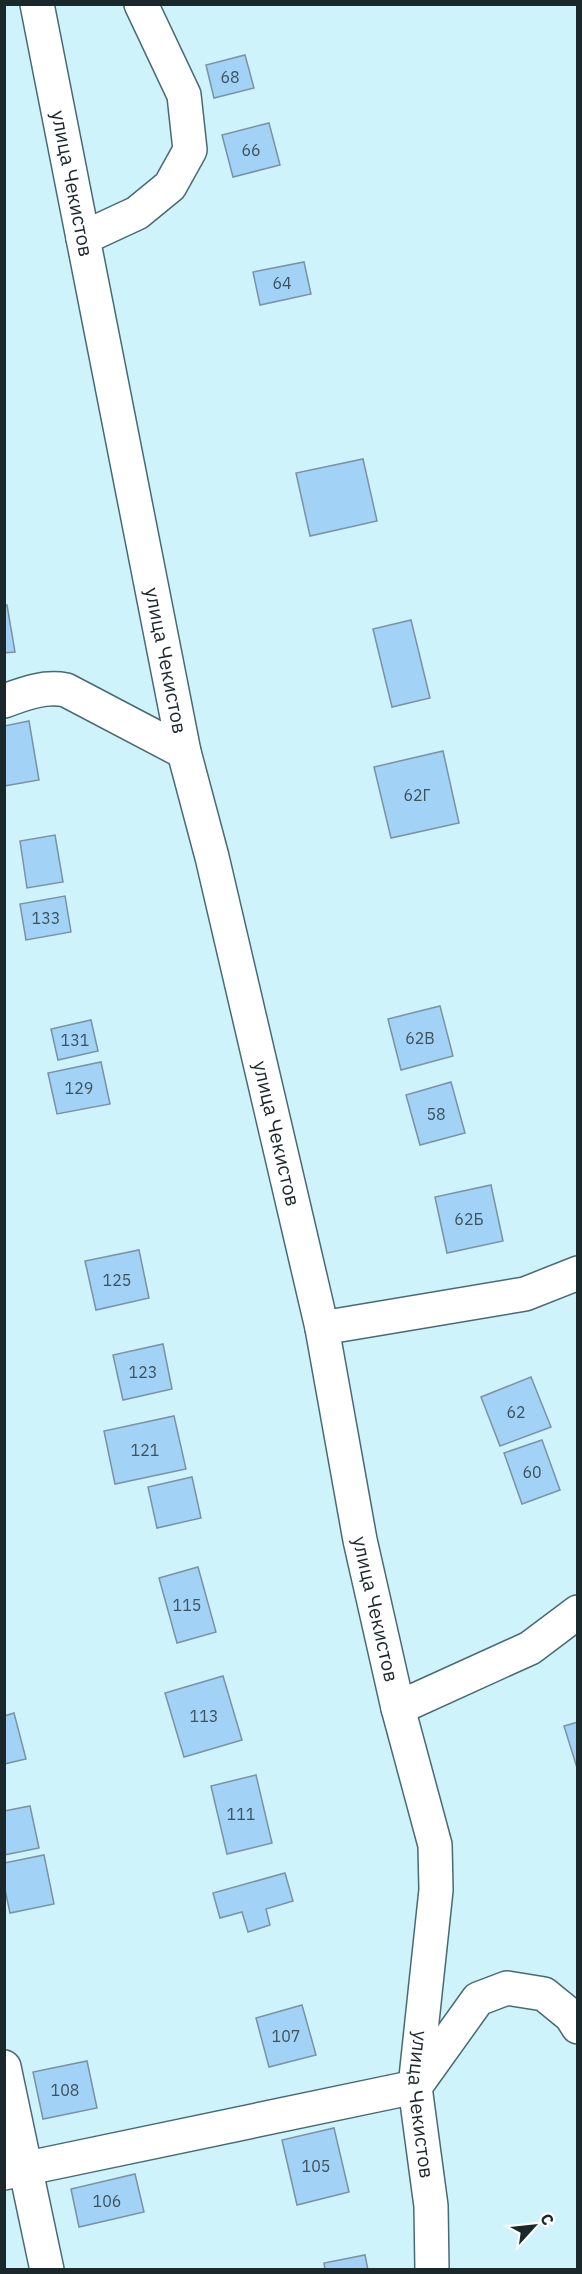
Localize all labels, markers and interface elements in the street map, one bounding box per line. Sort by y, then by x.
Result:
house number: 68 [220,67,240,87]
street label: улица Чекистов [45,108,100,259]
house number: 66 [241,140,261,160]
house number: 64 [272,273,292,293]
street label: улица Чекистов [139,585,194,736]
house number: 62Г [403,785,431,805]
house number: 133 [32,908,60,928]
house number: 62В [405,1028,435,1048]
house number: 131 [61,1030,89,1050]
street label: улица Чекистов [247,1058,307,1209]
house number: 129 [65,1078,93,1098]
house number: 58 [426,1104,446,1124]
house number: 62Б [454,1209,484,1229]
house number: 125 [103,1270,131,1290]
house number: 123 [129,1362,157,1382]
house number: 62 [506,1402,526,1422]
house number: 121 [131,1440,159,1460]
house number: 60 [522,1462,542,1482]
street label: улица Чекистов [347,1534,406,1685]
house number: 115 [173,1595,201,1615]
house number: 113 [190,1706,218,1726]
house number: 111 [227,1804,255,1824]
house number: 107 [272,2026,300,2046]
street label: улица Чекистов [402,2029,441,2180]
house number: 108 [51,2080,79,2100]
house number: 105 [302,2156,330,2176]
house number: 106 [93,2191,121,2211]
north arrow [504,2196,564,2256]
text: С [536,2210,559,2228]

